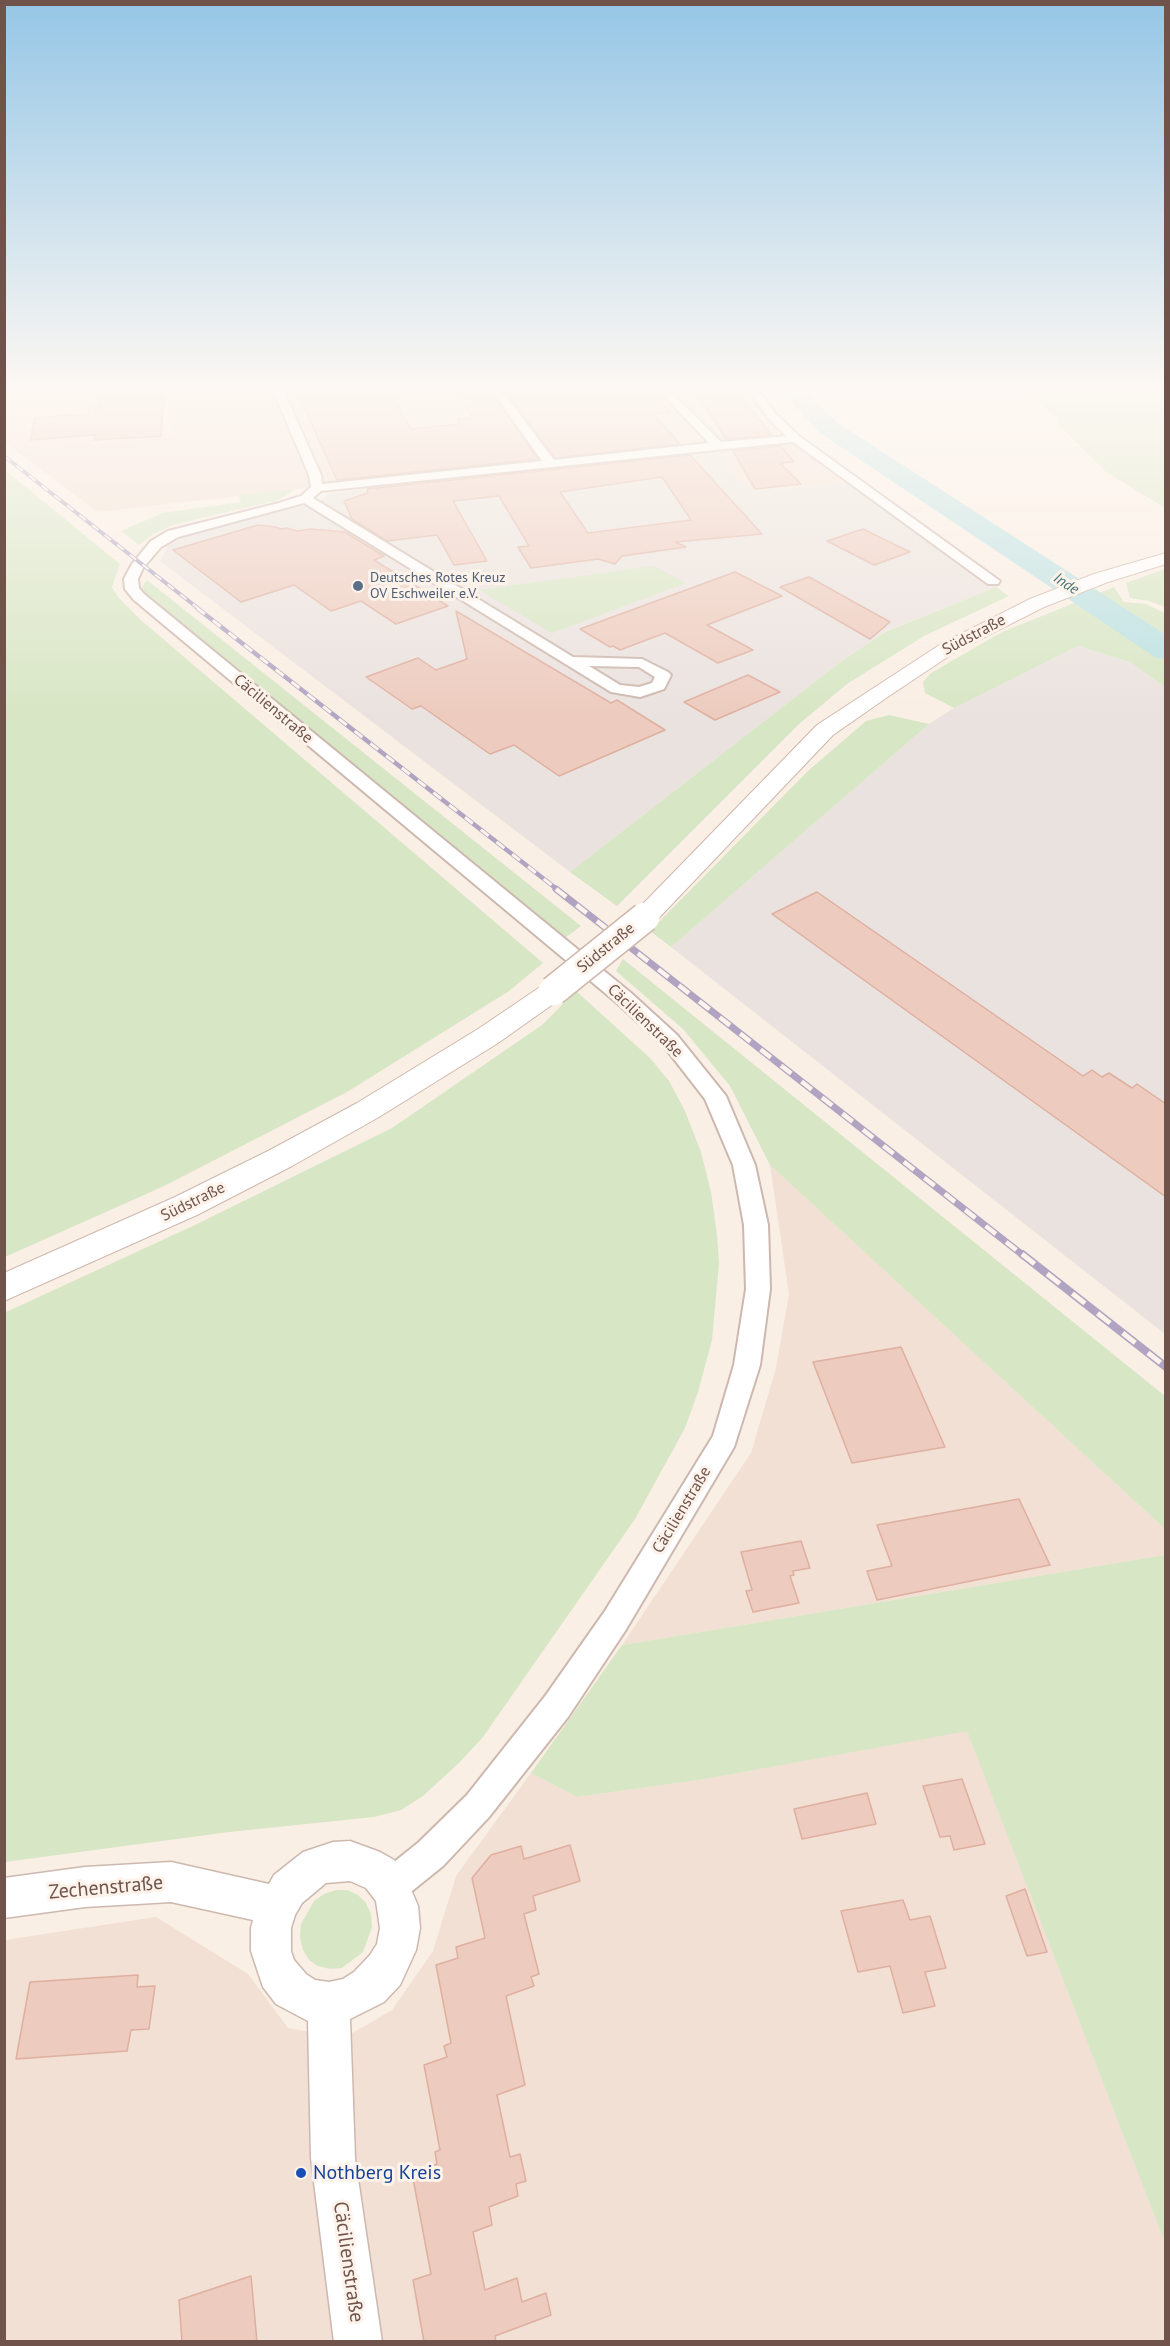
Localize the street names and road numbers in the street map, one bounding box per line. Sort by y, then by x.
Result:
street label: Südstraße [939,610,1009,660]
street label: Cäcilienstraße [229,670,317,748]
street label: Südstraße [573,919,639,977]
street label: Cäcilienstraße [603,980,687,1062]
street label: Südstraße [158,1178,228,1226]
street label: Cäcilienstraße [649,1463,715,1557]
street label: Zechenstraße [48,1871,164,1905]
street label: Cäcilienstraße [328,2200,368,2324]

